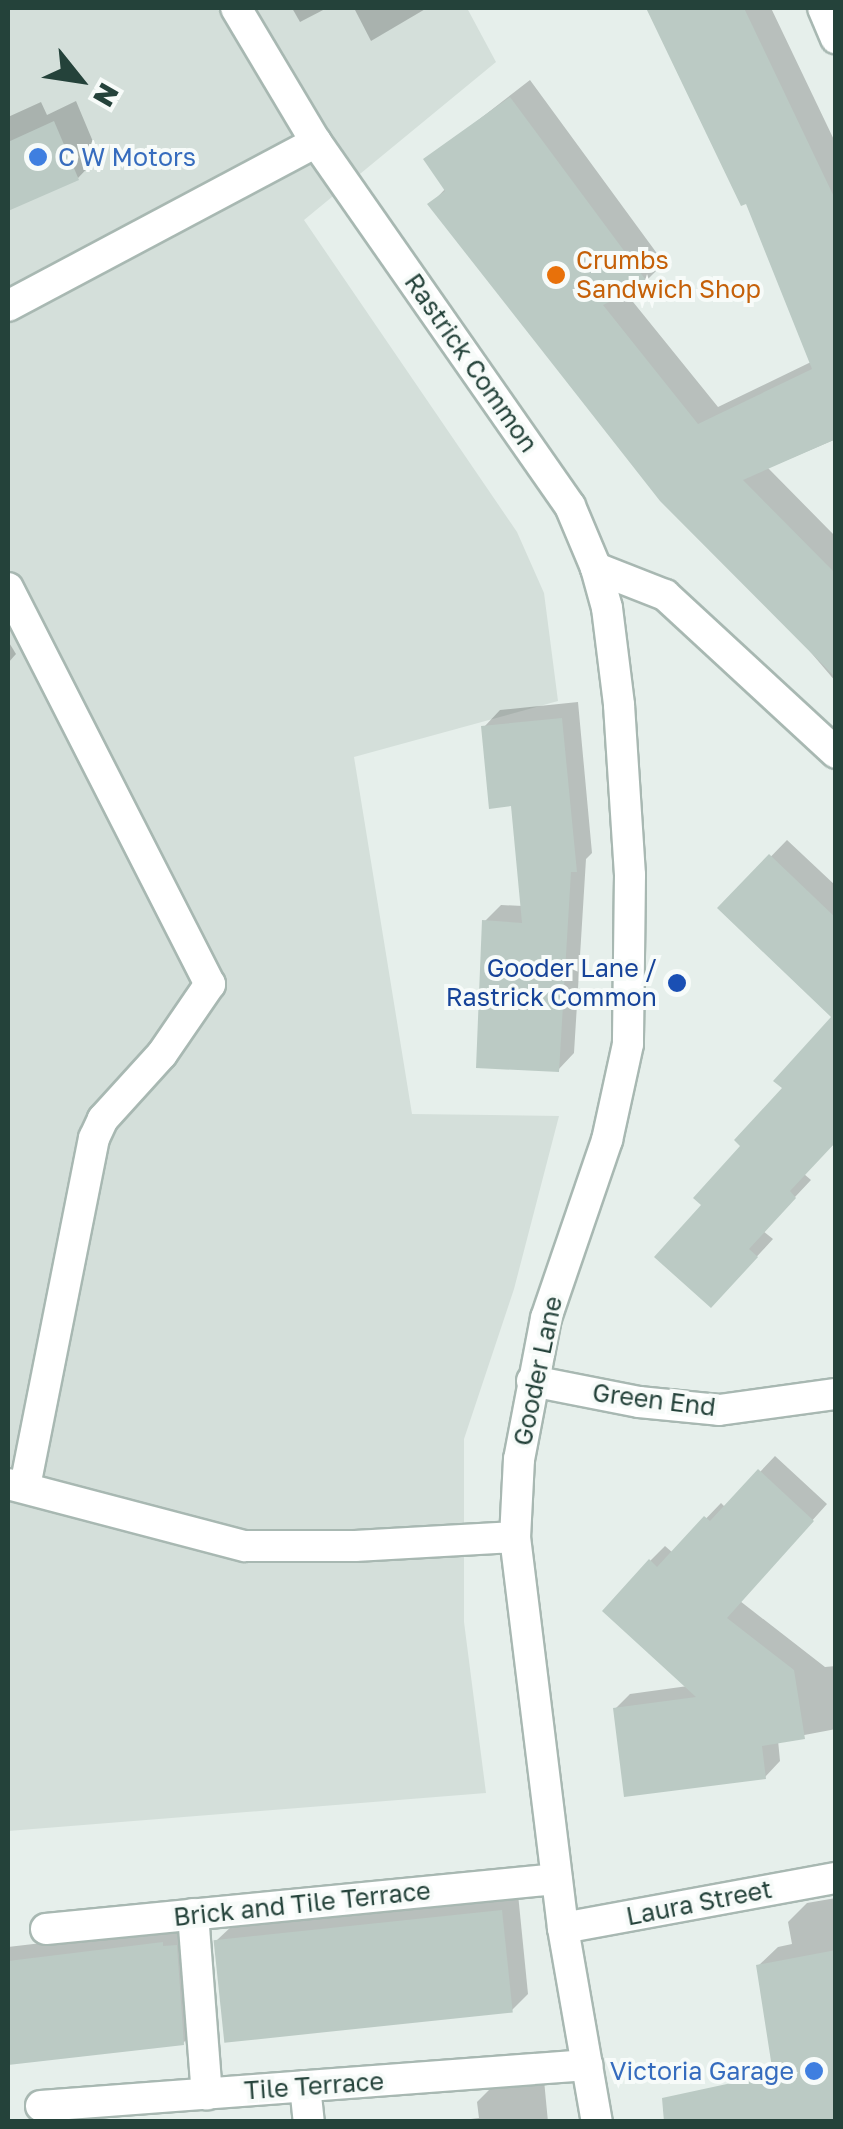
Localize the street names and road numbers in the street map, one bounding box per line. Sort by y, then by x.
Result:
street label: Rastrick Common [398,268,544,458]
street label: Gooder Lane [508,1294,568,1448]
street label: Green End [591,1378,717,1422]
street label: Laura Street [624,1874,774,1932]
street label: Brick and Tile Terrace [172,1876,432,1932]
street label: Tile Terrace [243,2066,385,2106]

